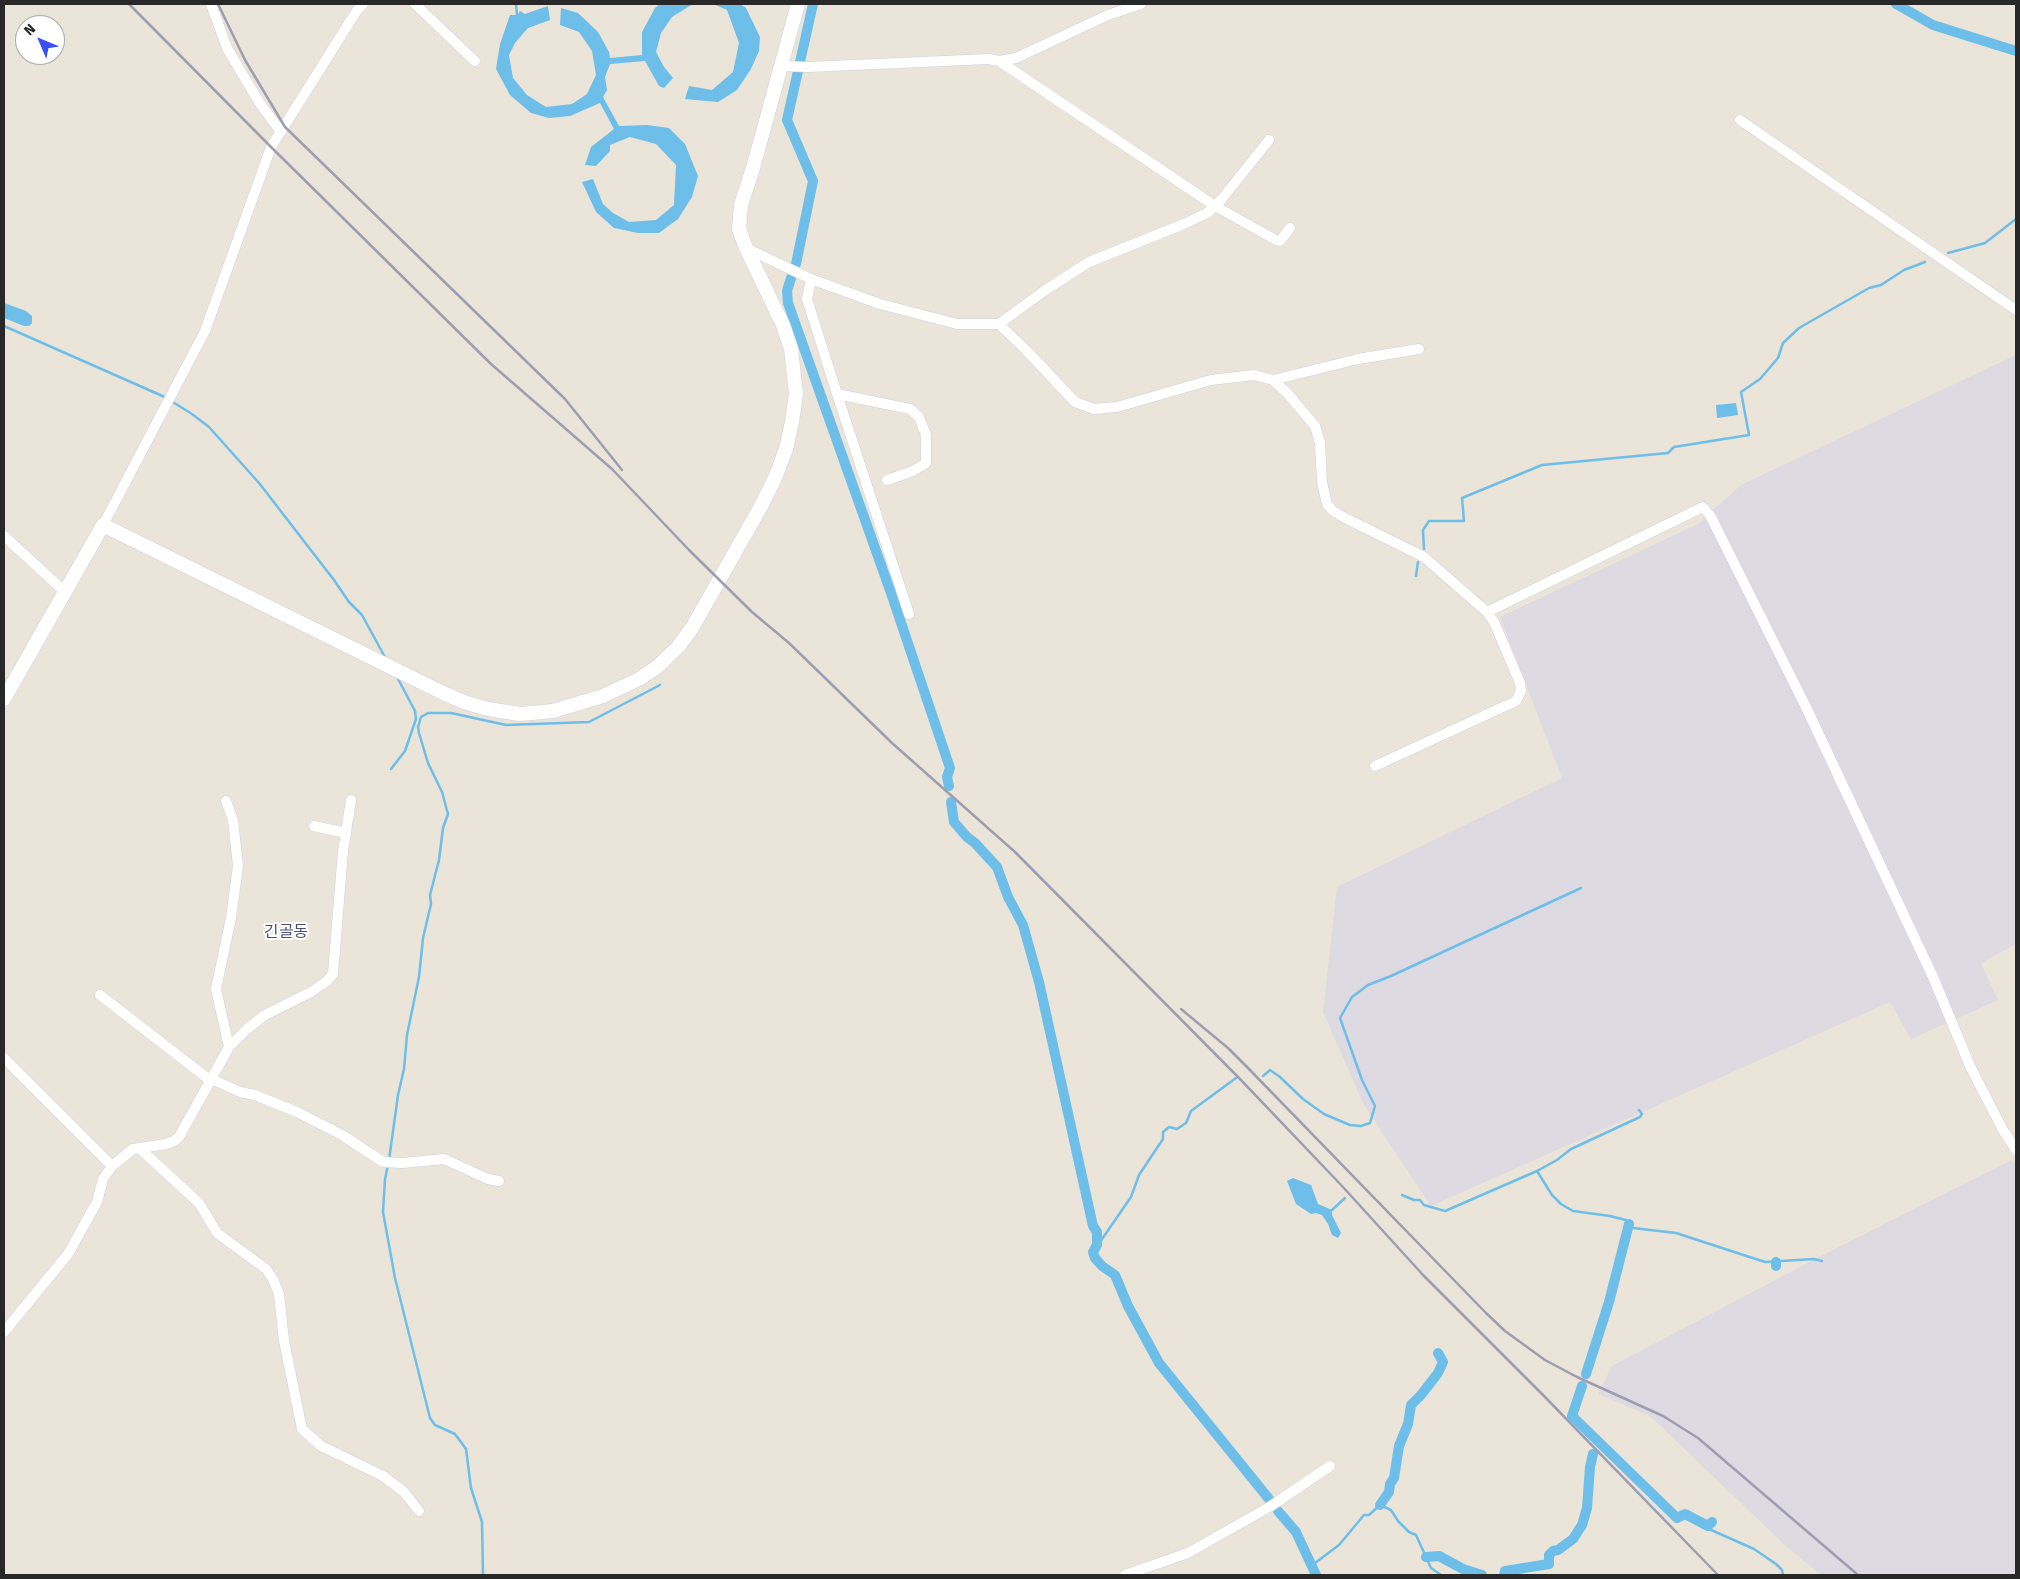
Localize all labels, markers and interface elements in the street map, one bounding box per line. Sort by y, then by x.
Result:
north arrow [15,15,65,65]
text: N [20,20,39,39]
district label: 긴골동 [264,923,308,943]

